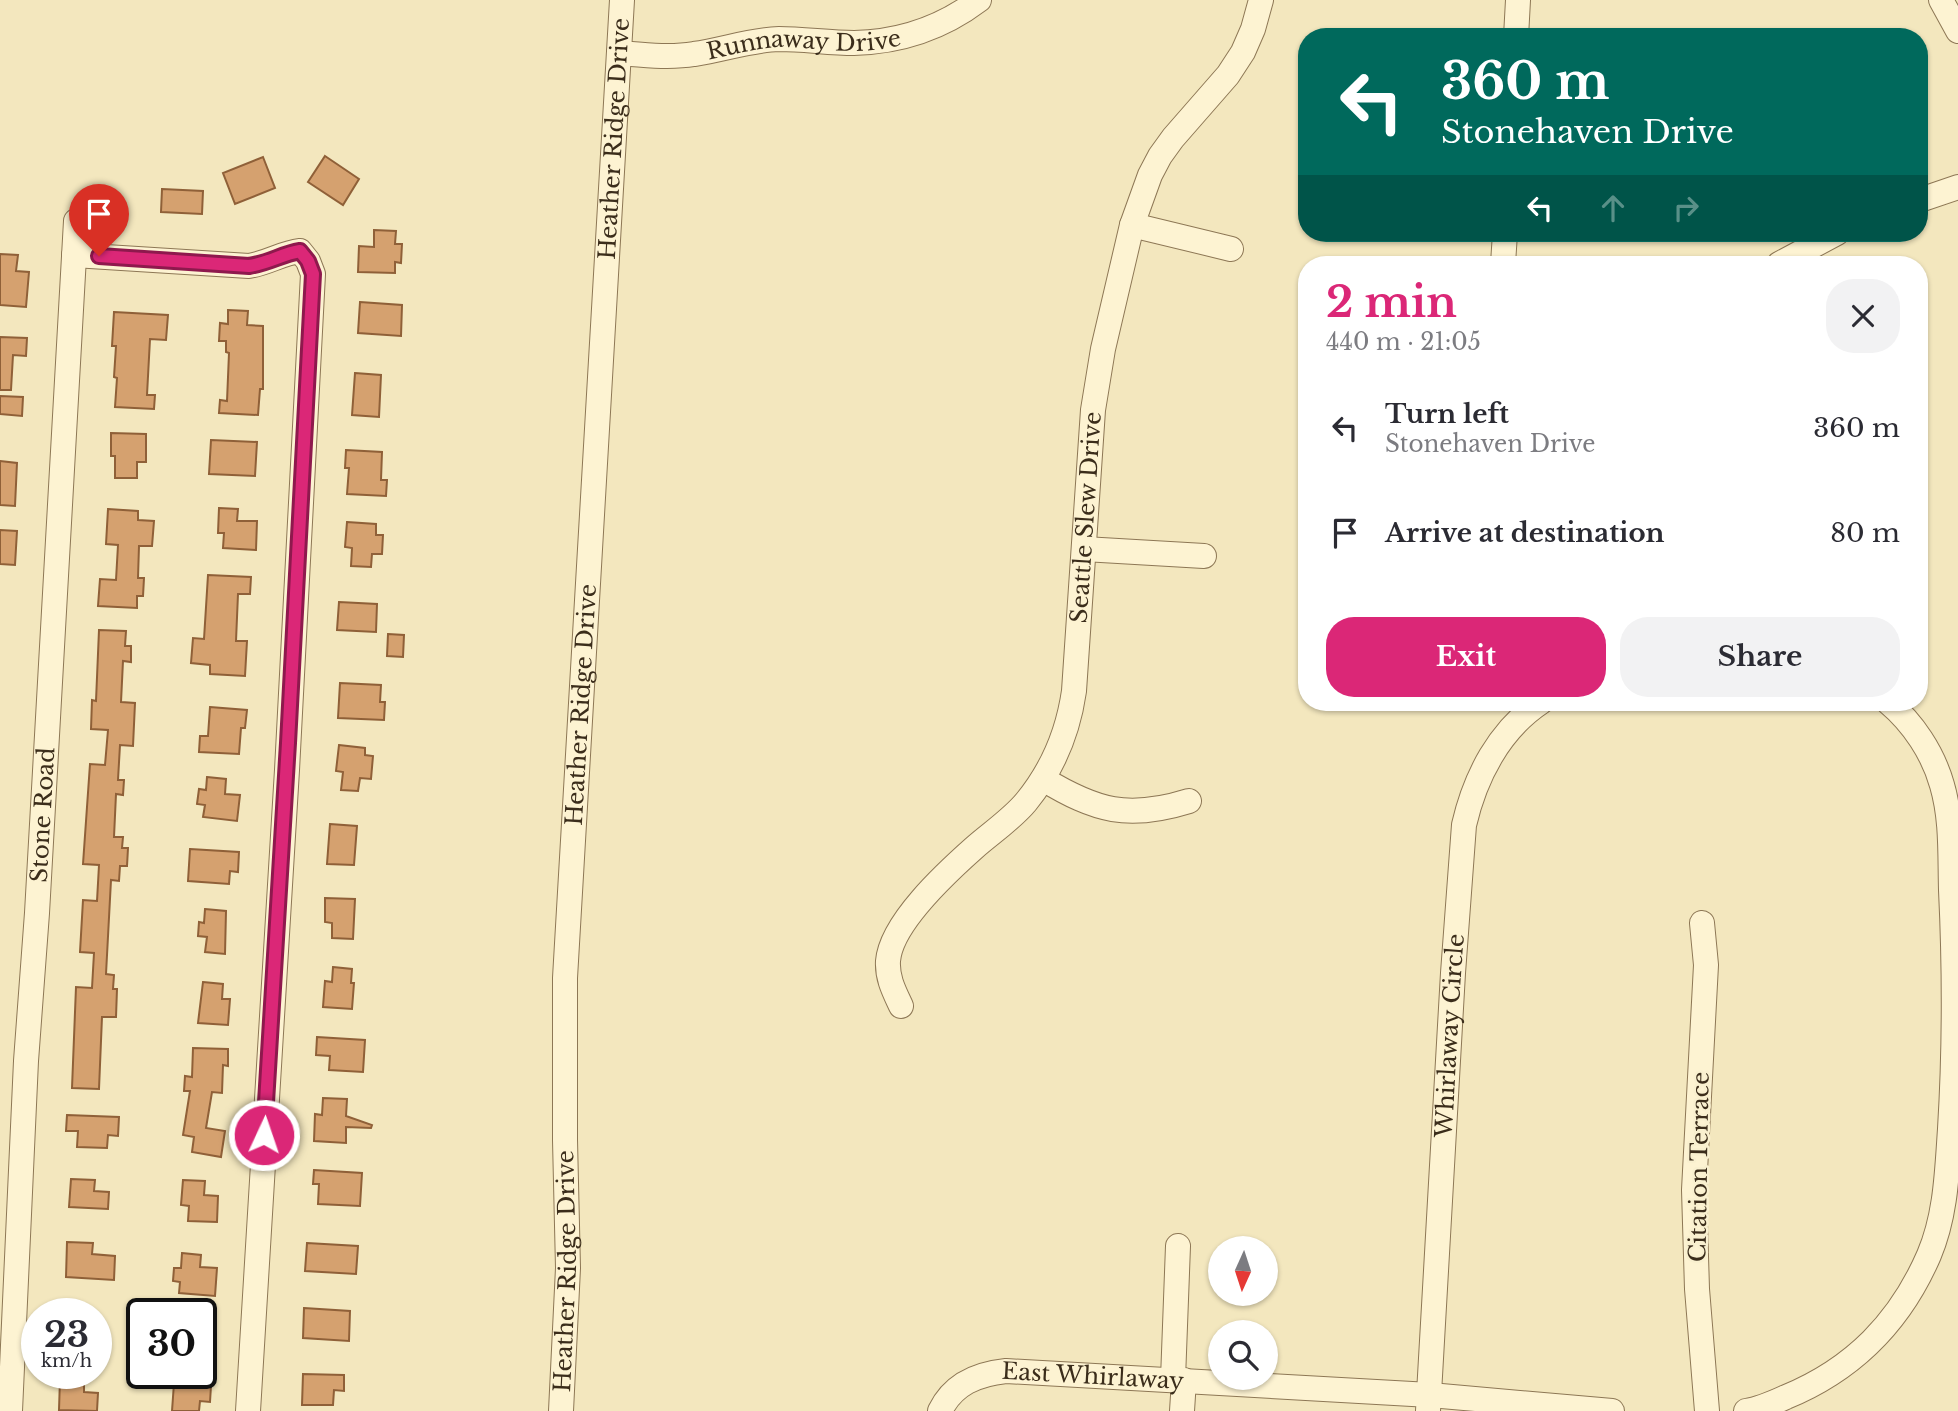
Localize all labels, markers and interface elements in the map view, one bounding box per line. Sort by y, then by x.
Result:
street label: Heather Ridge Drive [593,17,635,260]
street label: Runnaway Drive [704,24,903,66]
text: 360 m [1441,51,1609,112]
icon: left [1326,56,1417,147]
text: Stonehaven Drive [1441,112,1734,152]
pin [69,184,129,256]
icon: left [1521,189,1559,227]
icon: ahead [1594,189,1632,227]
icon: right [1667,189,1705,227]
icon: arrive [80,195,118,233]
text: 2 min [1326,276,1457,328]
button: close [1826,279,1900,353]
text: 440 m · 21:05 [1326,328,1481,356]
text: Turn left [1385,398,1509,430]
icon: left [1326,409,1364,447]
street label: Seattle Slew Drive [1065,411,1107,624]
text: 360 m [1813,412,1900,444]
text: Stonehaven Drive [1385,430,1595,458]
icon: arrive [1326,514,1364,552]
text: Arrive at destination [1385,517,1665,549]
text: 80 m [1830,517,1900,549]
street label: Heather Ridge Drive [560,583,602,826]
button: Exit [1326,617,1606,697]
button: Share [1620,617,1900,697]
street label: Stone Road [25,747,60,883]
street label: Whirlaway Circle [1430,933,1470,1139]
street label: Citation Terrace [1683,1072,1715,1262]
position arrow [227,1098,301,1172]
street label: Heather Ridge Drive [548,1150,582,1393]
north arrow [1208,1236,1278,1306]
map controls [1208,1236,1278,1390]
speed limit sign: 30 [126,1298,217,1389]
text: 23 [44,1313,89,1356]
button: search [1208,1320,1278,1390]
text: km/h [41,1350,92,1372]
street label: East Whirlaway [1001,1357,1185,1395]

